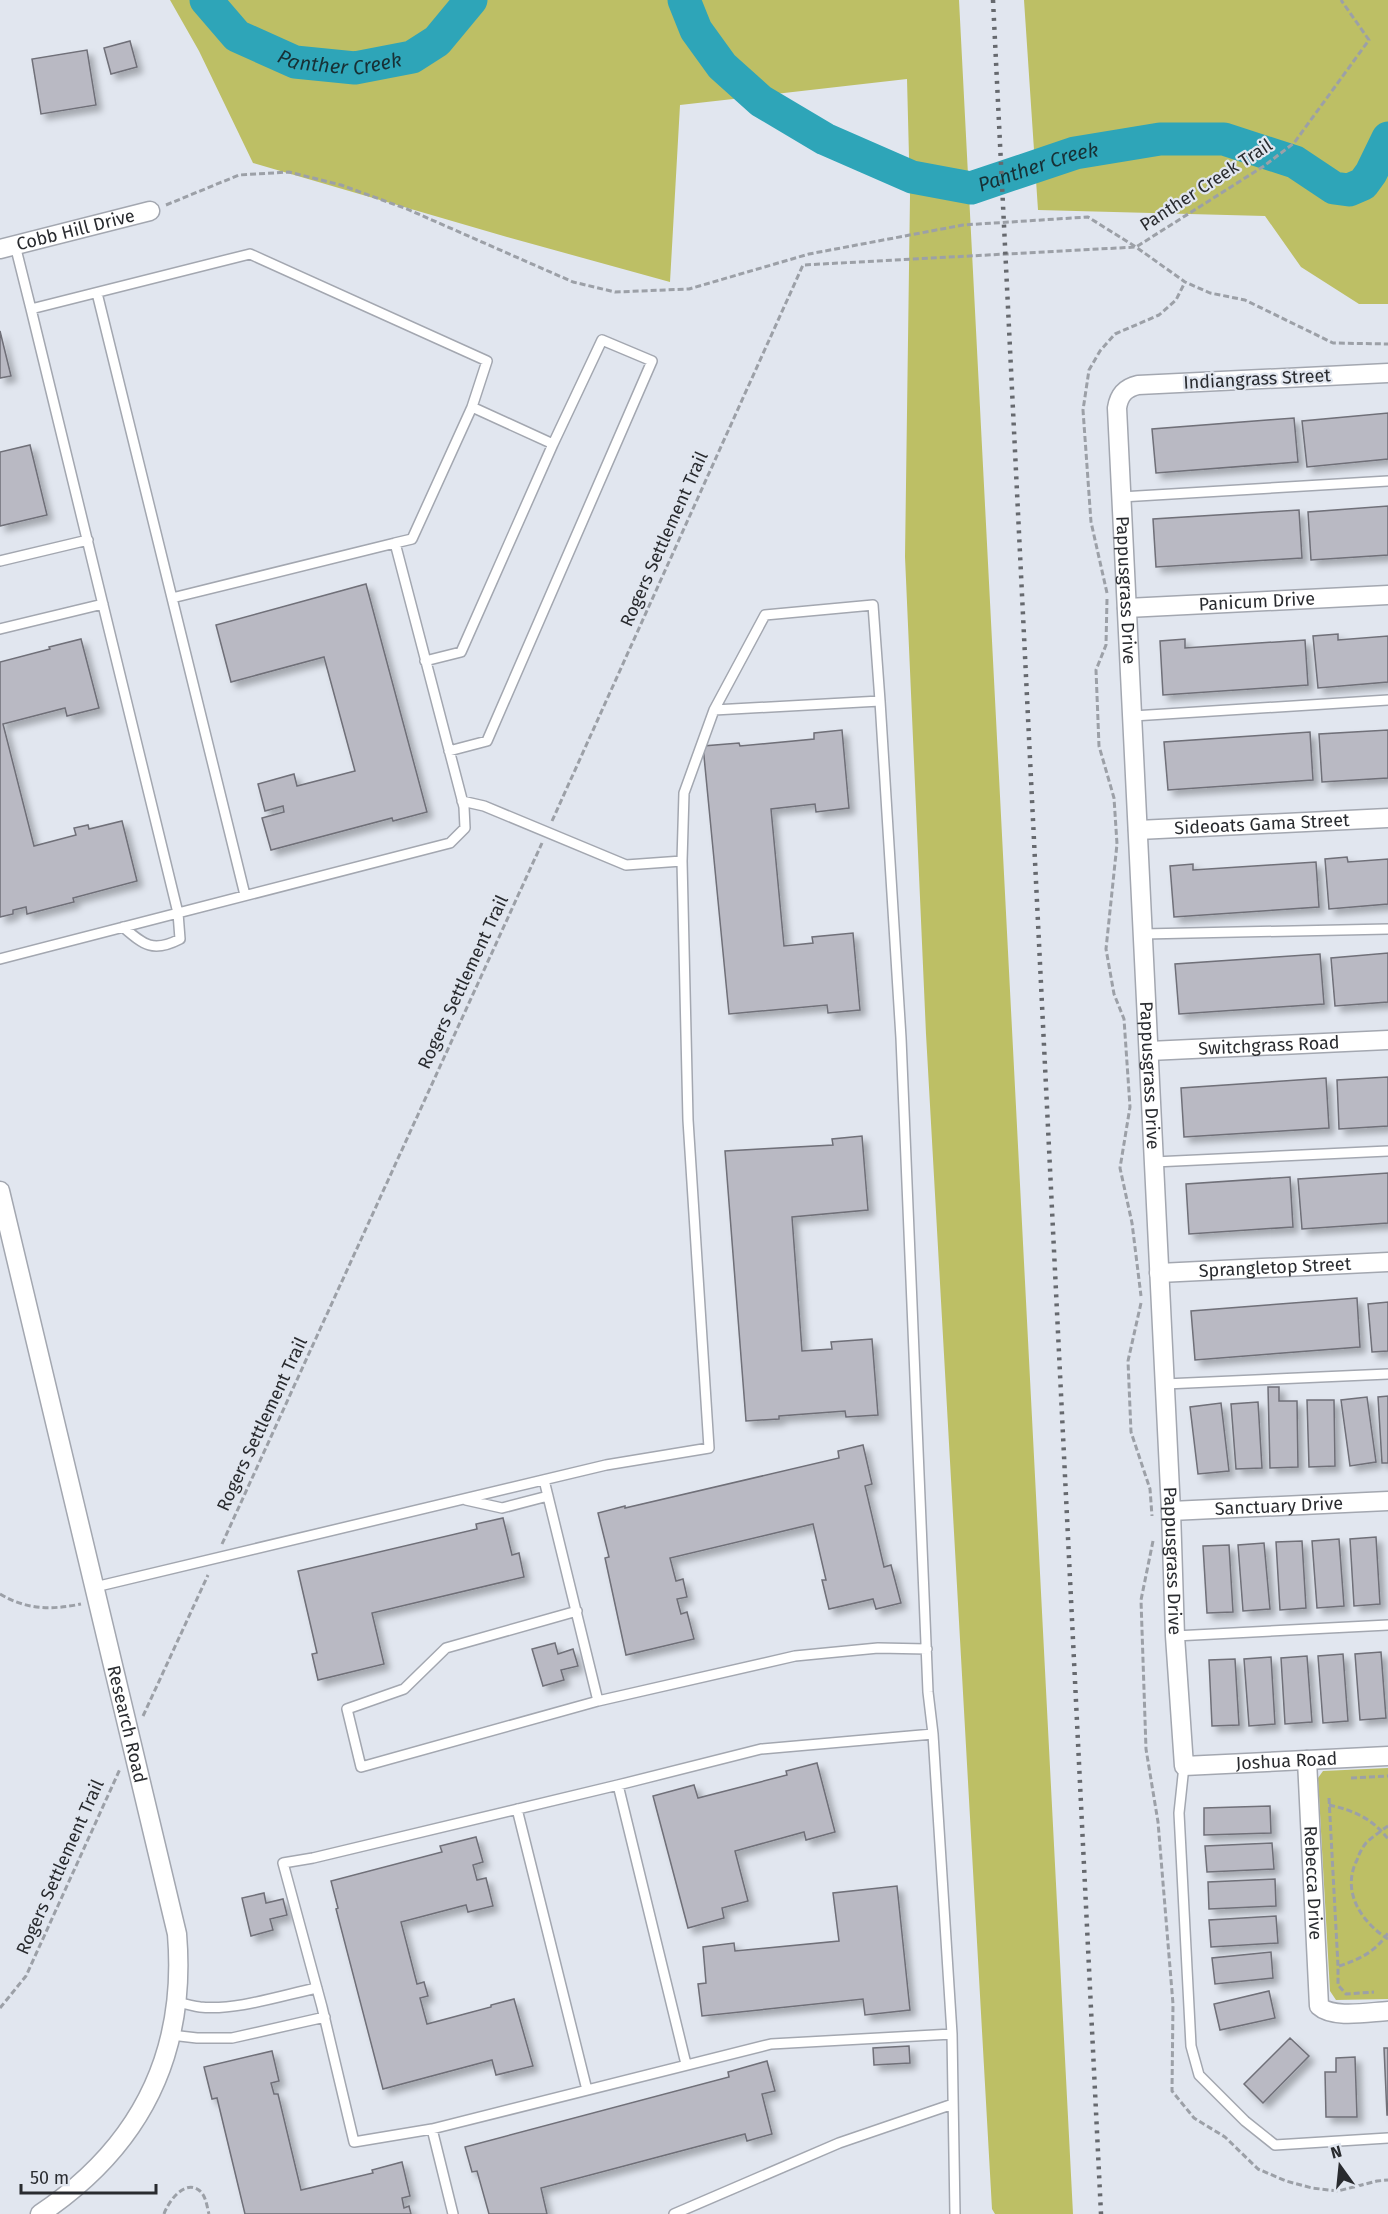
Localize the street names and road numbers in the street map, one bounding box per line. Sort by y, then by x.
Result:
street label: Panther Creek Trail [1136,134,1276,236]
street label: Cobb Hill Drive [14,204,137,255]
street label: Indiangrass Street [1183,364,1332,394]
street label: Rogers Settlement Trail [615,448,713,630]
street label: Pappusgrass Drive [1111,515,1141,665]
street label: Panicum Drive [1198,588,1315,615]
street label: Sideoats Gama Street [1174,809,1350,839]
street label: Rogers Settlement Trail [413,891,513,1073]
street label: Pappusgrass Drive [1135,1001,1164,1150]
street label: Switchgrass Road [1198,1031,1340,1060]
street label: Sprangletop Street [1198,1253,1352,1282]
street label: Rogers Settlement Trail [212,1333,312,1515]
street label: Pappusgrass Drive [1159,1486,1186,1635]
street label: Sanctuary Drive [1214,1492,1344,1520]
street label: Research Road [102,1663,152,1785]
street label: Joshua Road [1235,1748,1338,1774]
street label: Rogers Settlement Trail [11,1776,109,1958]
street label: Rebecca Drive [1299,1825,1327,1941]

